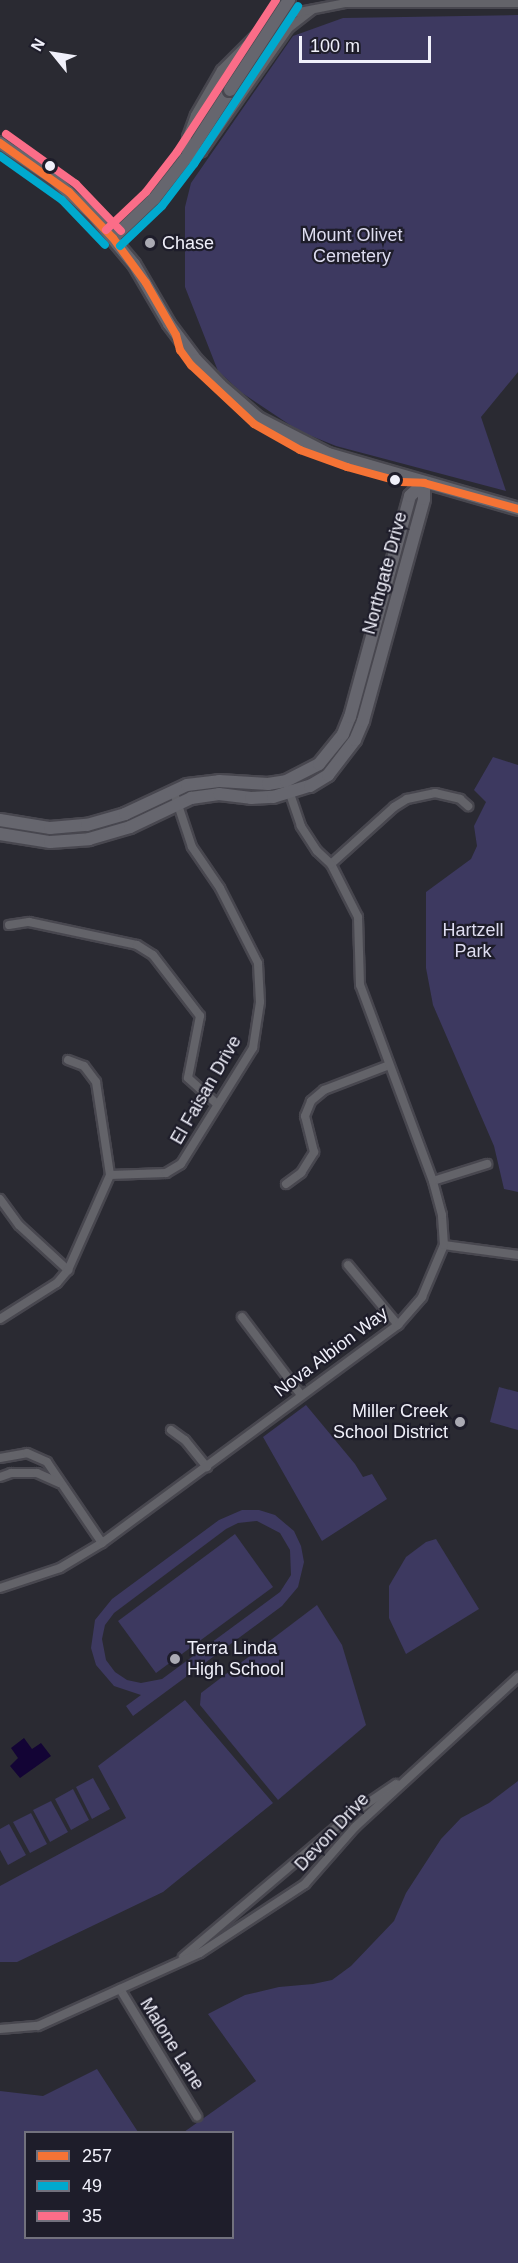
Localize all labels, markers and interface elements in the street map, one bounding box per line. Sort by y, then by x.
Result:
north arrow [24,24,84,84]
scale bar [302,24,434,62]
text: N [28,35,48,54]
text: 100 m [310,36,360,56]
unlabelled marker [44,160,56,172]
park label: Mount Olivet Cemetery [301,225,403,268]
place label: Chase [162,232,214,254]
marker: Chase [143,236,157,250]
unlabelled marker [389,474,401,486]
street label: Northgate Drive [358,509,412,637]
park label: Hartzell Park [442,920,504,962]
street label: El Faisan Drive [166,1032,246,1148]
street label: Nova Albion Way [270,1302,392,1402]
place label: Miller Creek School District [333,1401,448,1444]
marker: Miller Creek School District [453,1415,467,1429]
place label: Terra Linda High School [187,1638,284,1680]
marker: Terra Linda High School [168,1652,182,1666]
street label: Devon Drive [290,1788,374,1876]
street label: Malone Lane [135,1994,209,2094]
legend [24,2131,234,2239]
text: 257 [82,2146,112,2166]
text: 49 [82,2176,102,2196]
text: 35 [82,2206,102,2226]

